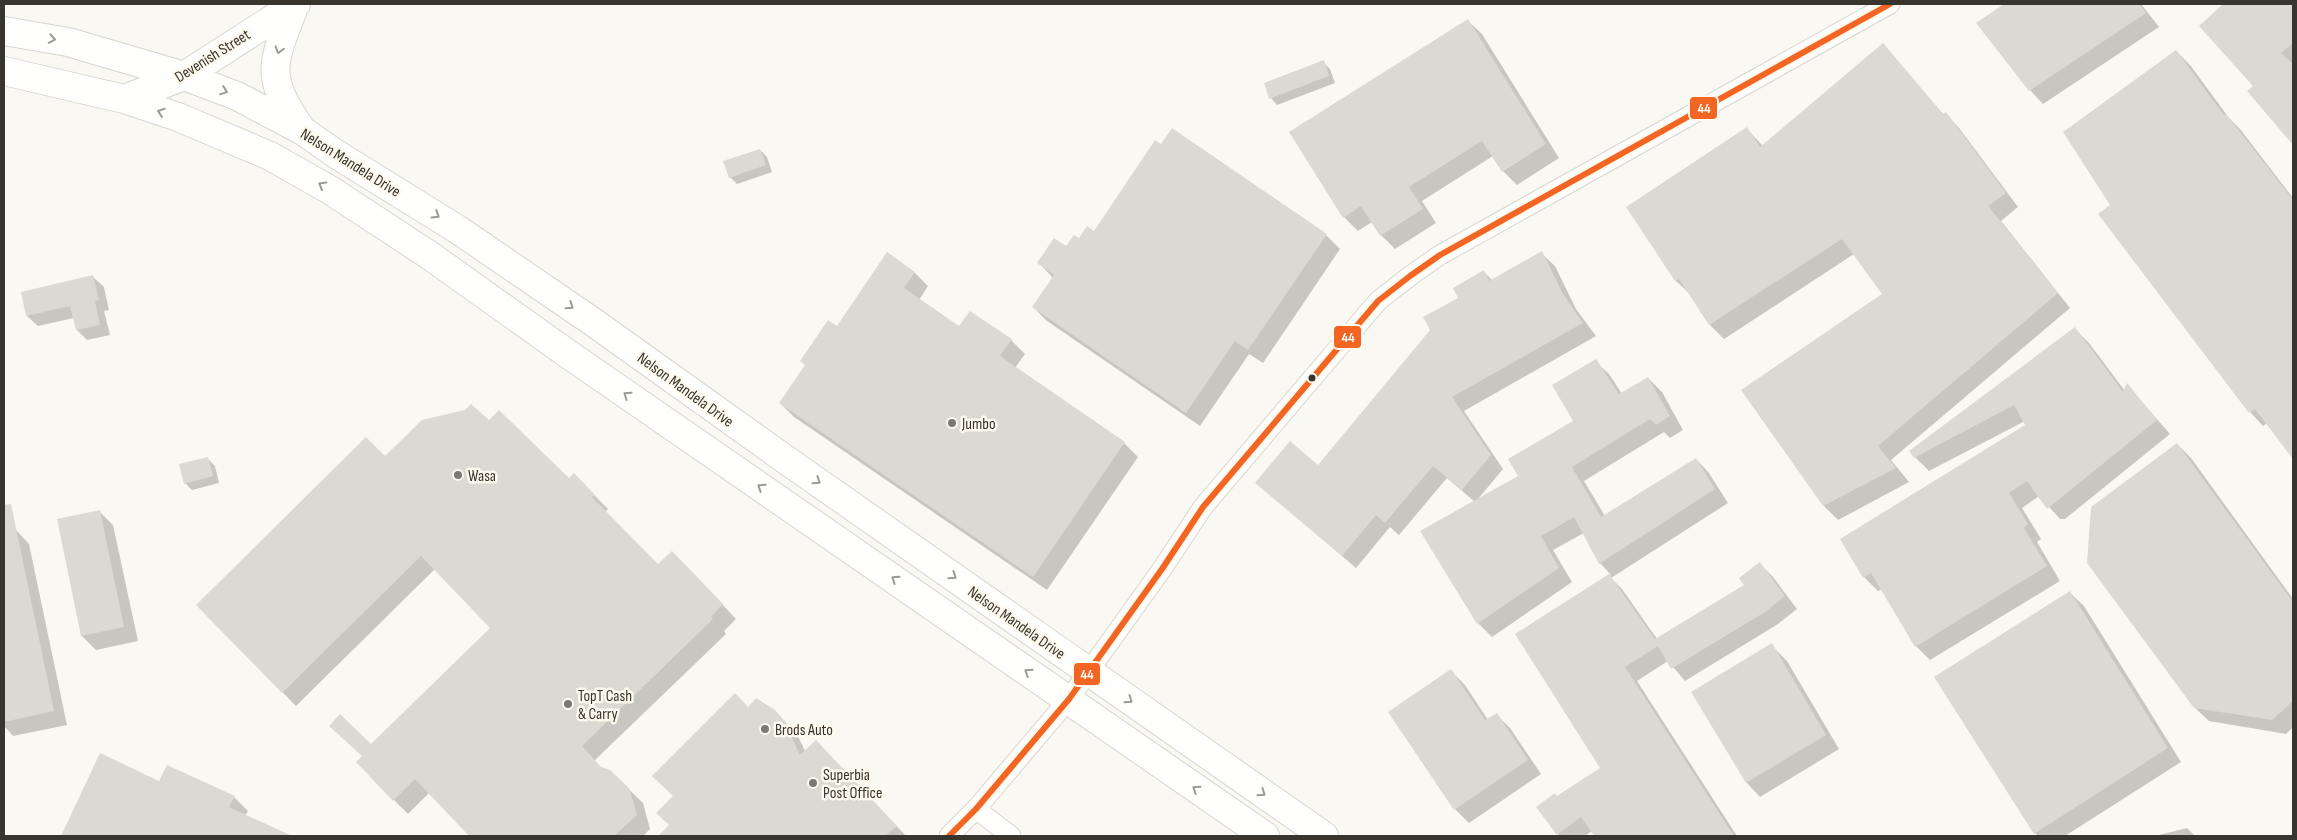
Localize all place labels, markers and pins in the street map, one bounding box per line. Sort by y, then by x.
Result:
unlabelled marker [1307,373,1317,383]
place label: Jumbo [961,415,996,434]
marker: Jumbo [946,417,958,429]
place label: Wasa [468,467,496,486]
marker: Wasa [452,469,464,481]
place label: TopT Cash & Carry [578,687,632,724]
marker: TopT Cash & Carry [562,698,574,710]
place label: Brods Auto [775,721,833,740]
marker: Brods Auto [759,723,771,735]
place label: Superbia Post Office [823,766,882,803]
marker: Superbia Post Office [807,777,819,789]

